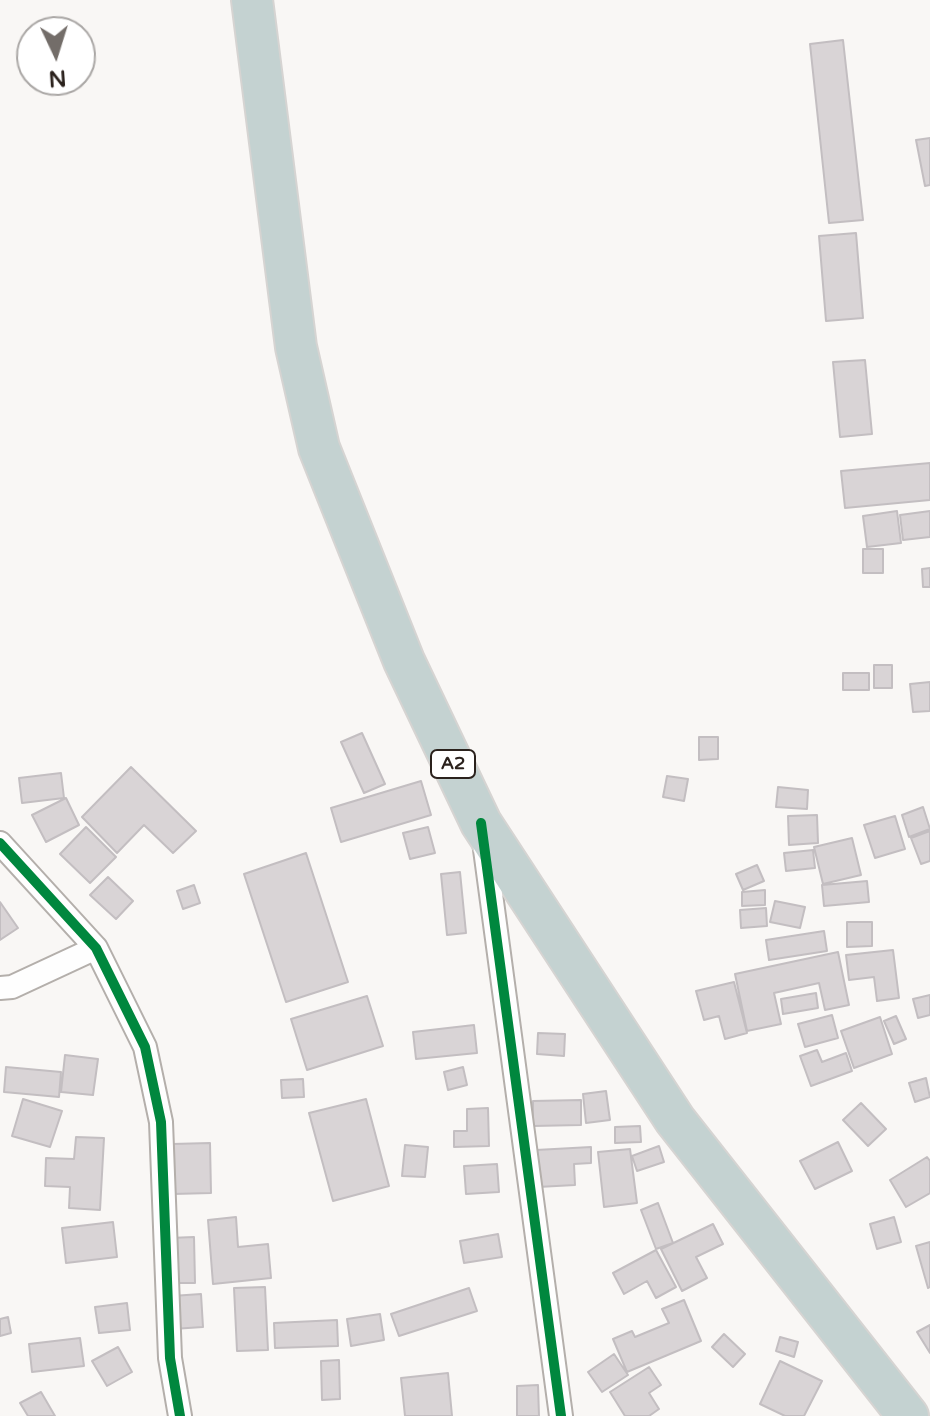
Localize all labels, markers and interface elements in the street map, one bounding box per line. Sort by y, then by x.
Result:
north arrow [16,16,96,96]
text: N [48,64,67,92]
road number: A2 [431,750,475,778]

